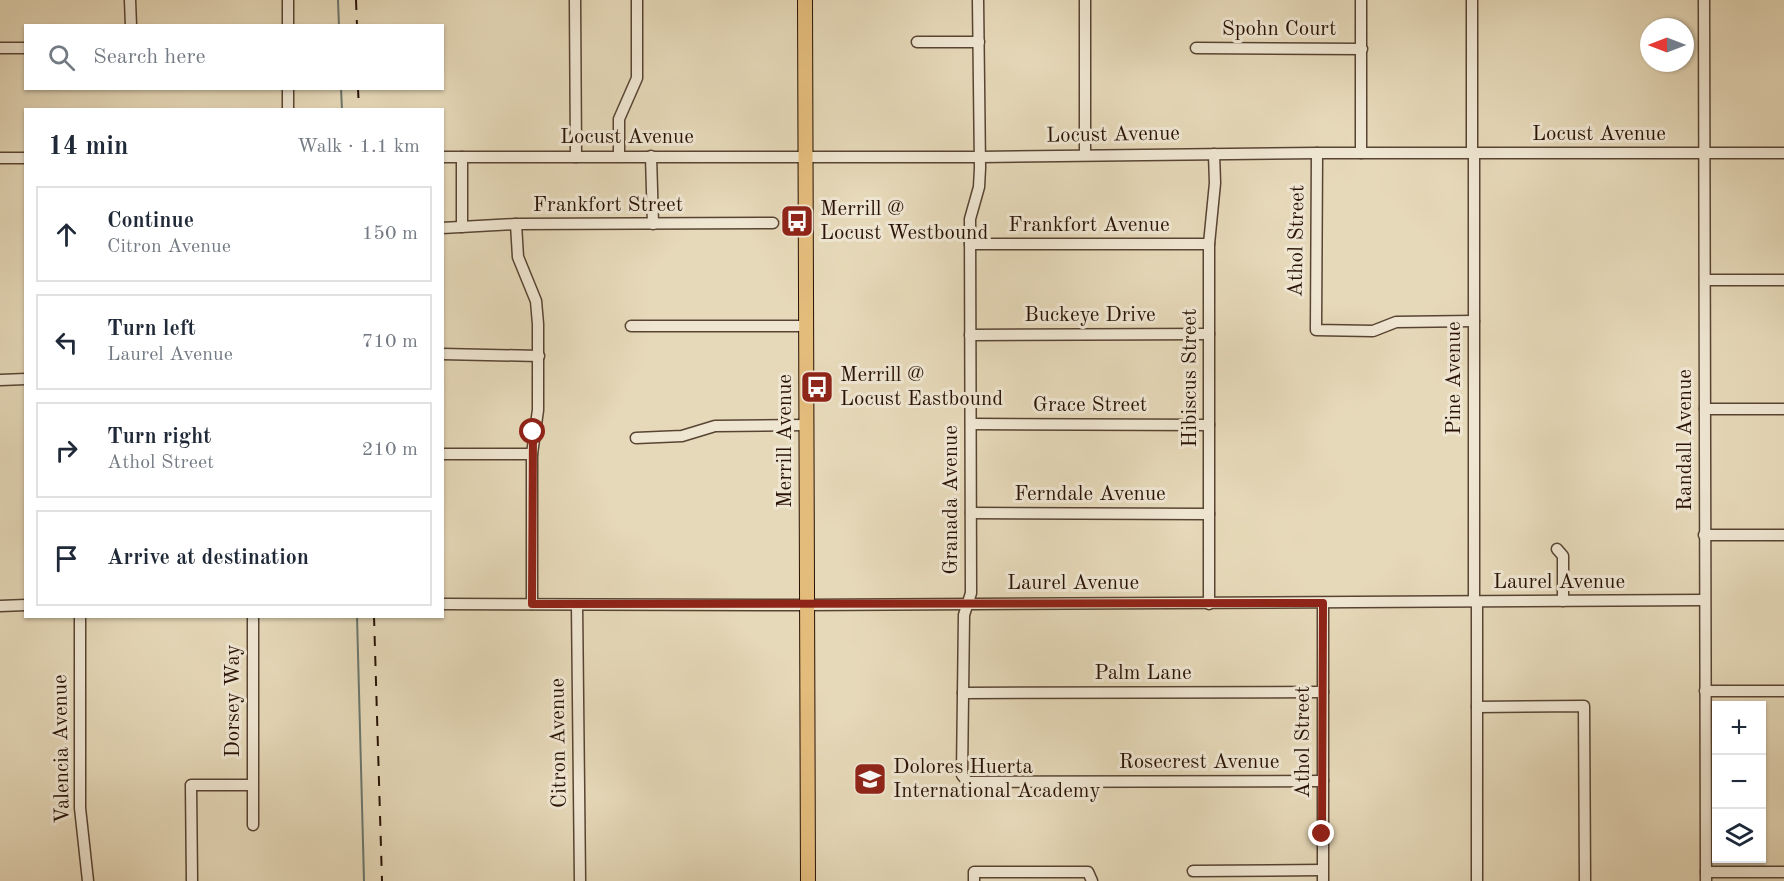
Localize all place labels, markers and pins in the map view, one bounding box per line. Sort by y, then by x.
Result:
place label: Merrill @ Locust Westbound [820,199,988,244]
bus stop icon: Merrill @ Locust Westbound [779,203,815,239]
place label: Merrill @ Locust Eastbound [840,365,1003,410]
bus stop icon: Merrill @ Locust Eastbound [799,369,835,405]
place label: Dolores Huerta International Academy [893,757,1101,802]
school or university icon: Dolores Huerta International Academy [852,761,888,797]

